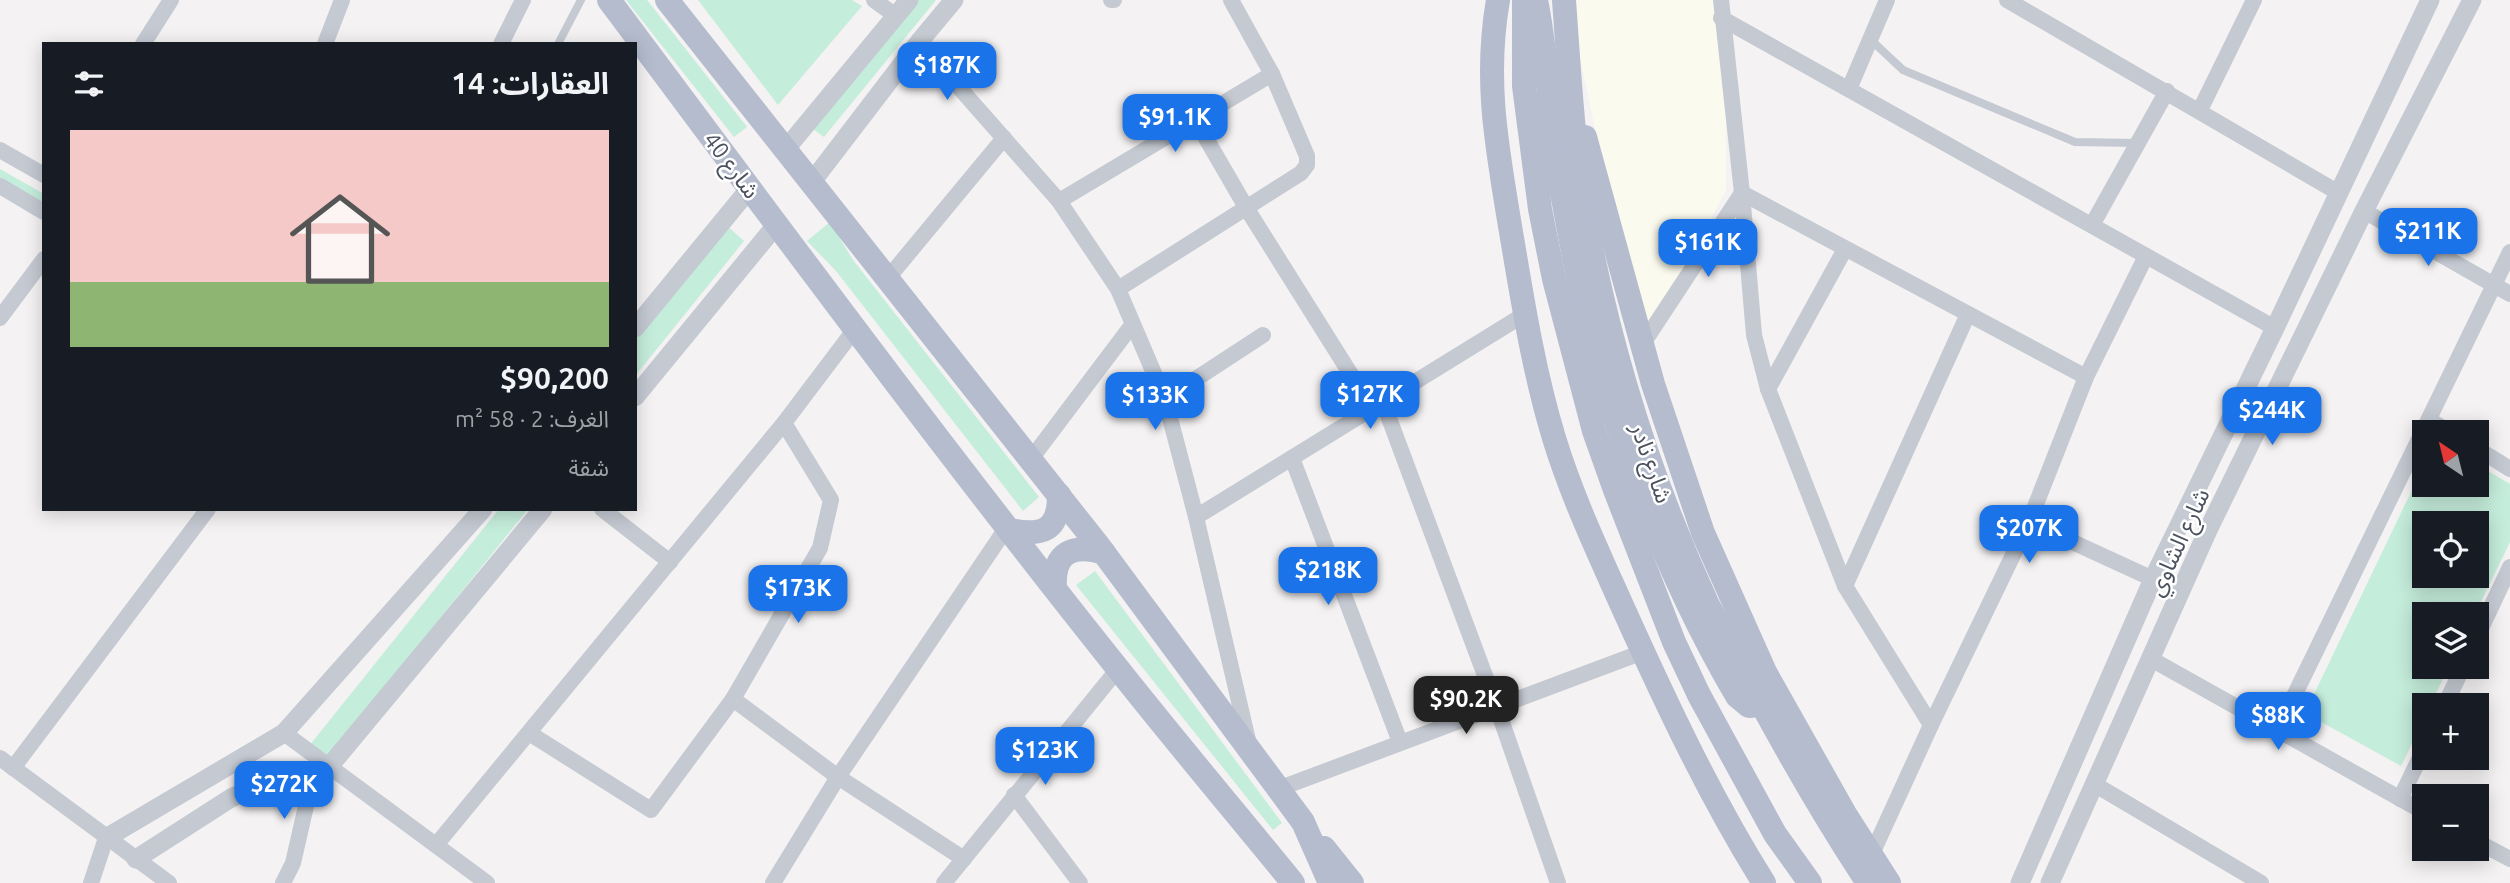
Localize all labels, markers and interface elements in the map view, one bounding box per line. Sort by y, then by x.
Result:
pin: $187K [898,42,996,102]
text: $187K [913,52,981,77]
icon: filters [70,65,108,103]
text: العقارات: 14 [451,66,609,100]
pin: $91.1K [1118,94,1232,154]
text: $91.1K [1139,104,1211,129]
street label: شارع 40 [695,127,765,206]
icon: home [277,176,403,302]
pin: $211K [2379,208,2477,268]
text: $211K [2394,218,2462,243]
pin: $161K [1659,219,1757,279]
text: $161K [1674,229,1742,254]
text: $90,200 [500,361,609,395]
pin: $133K [1106,372,1204,432]
pin: $127K [1321,372,1419,431]
text: $127K [1336,381,1404,406]
text: $133K [1121,382,1189,407]
pin: $244K [2223,388,2321,447]
text: $244K [2238,397,2306,422]
text: الغرف: 2 · 58 m² [455,406,609,431]
street label: شارع نادر [1622,419,1677,508]
north arrow [2412,420,2488,497]
map controls [2412,420,2489,861]
text: شقة [568,455,609,480]
street label: شارع الشاوي [2142,484,2219,602]
pin: $207K [1980,505,2078,565]
button: locate [2412,511,2489,588]
text: $207K [1995,515,2063,540]
pin: $218K [1279,548,1377,607]
text: $218K [1294,557,1362,582]
pin: $173K [749,566,847,625]
text: $173K [764,575,832,600]
button: layers [2412,602,2489,679]
pin: $90.2K [1409,676,1523,736]
text: $90.2K [1430,686,1502,711]
pin: $88K [2237,692,2319,752]
button: + [2412,693,2489,770]
text: $88K [2251,702,2305,727]
pin: $123K [996,728,1094,787]
text: $123K [1011,737,1079,762]
pin: $272K [235,762,333,821]
text: $272K [250,771,318,796]
button: − [2412,784,2489,861]

